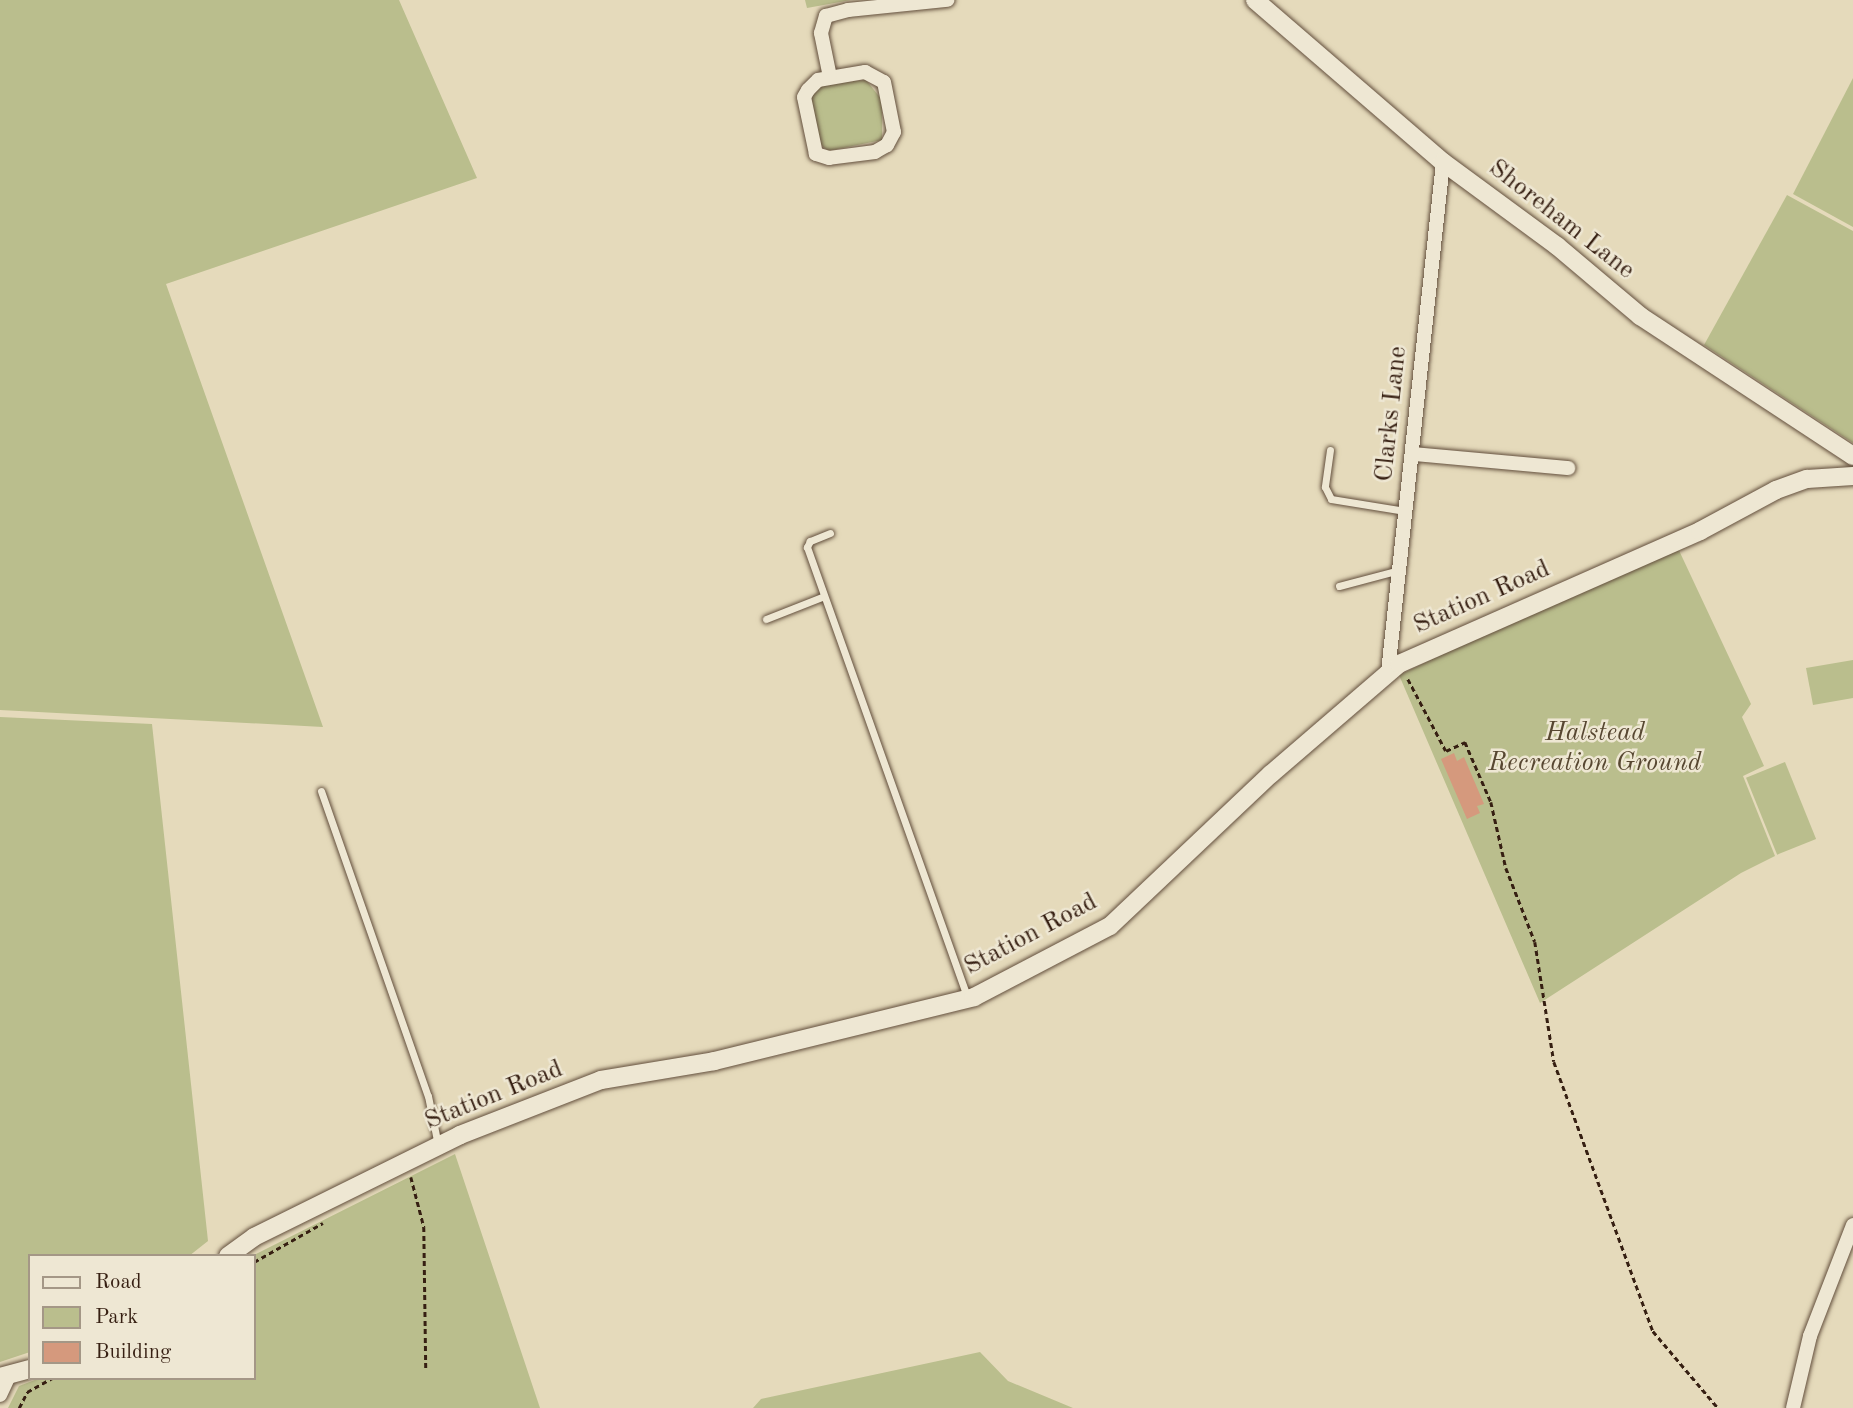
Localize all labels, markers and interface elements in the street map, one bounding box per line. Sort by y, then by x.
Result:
street label: Shoreham Lane [1482,153,1640,287]
street label: Clarks Lane [1369,345,1415,483]
street label: Station Road [1409,554,1555,642]
park label: Halstead Recreation Ground [1488,718,1702,780]
street label: Station Road [959,887,1103,983]
street label: Station Road [420,1054,568,1138]
legend [28,1254,256,1380]
text: Road [95,1272,142,1293]
text: Park [95,1307,138,1328]
text: Building [95,1342,171,1363]

